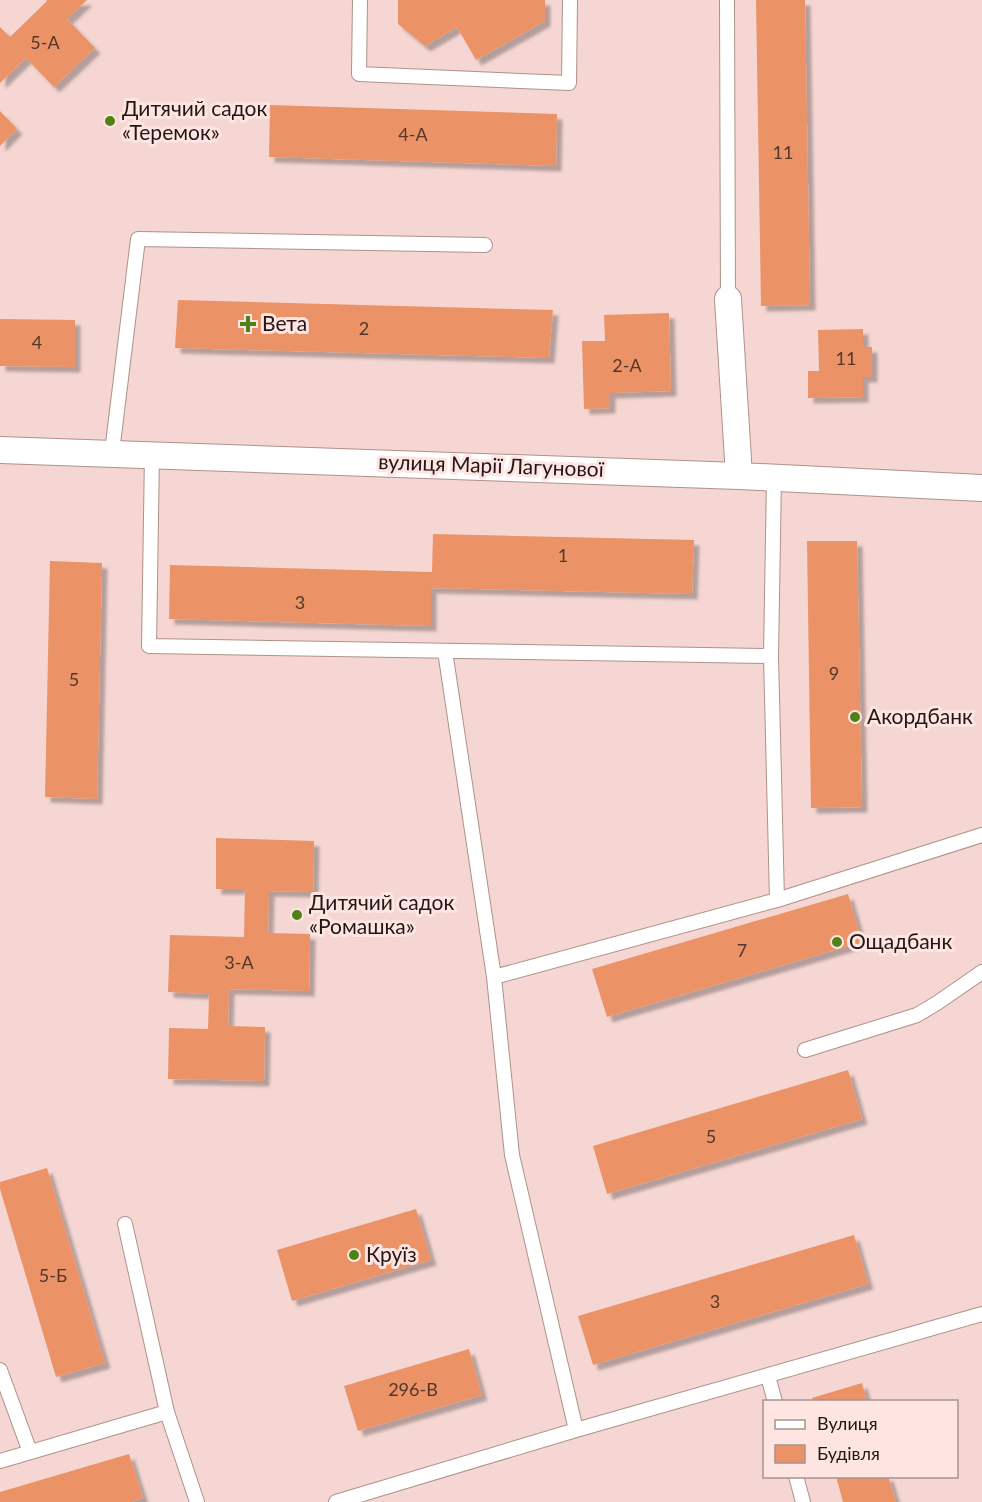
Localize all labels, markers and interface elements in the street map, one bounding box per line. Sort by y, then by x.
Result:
house number: 5-А [30,31,60,53]
place label: Дитячий садок «Теремок» [122,95,267,144]
marker: Дитячий садок «Теремок» [103,114,117,128]
house number: 4-А [398,123,428,145]
house number: 11 [773,141,793,163]
place label: Вета [262,310,307,335]
marker: Вета [239,315,257,333]
house number: 2 [359,317,369,339]
house number: 4 [32,331,42,353]
house number: 11 [836,347,856,369]
house number: 2-А [612,354,642,376]
street label: вулиця Марії Лагунової [378,448,605,481]
house number: 1 [558,544,568,566]
house number: 3 [295,591,305,613]
house number: 9 [829,662,839,684]
house number: 5 [69,668,79,690]
place label: Акордбанк [867,703,973,728]
marker: Акордбанк [848,710,862,724]
place label: Дитячий садок «Ромашка» [309,889,454,938]
marker: Дитячий садок «Ромашка» [290,908,304,922]
place label: Ощадбанк [849,928,952,953]
marker: Ощадбанк [830,935,844,949]
house number: 7 [737,939,747,961]
house number: 3-А [224,951,254,973]
house number: 5 [706,1125,716,1147]
place label: Круїз [366,1241,417,1266]
marker: Круїз [347,1248,361,1262]
house number: 5-Б [39,1264,67,1286]
house number: 3 [710,1290,720,1312]
house number: 296-В [388,1378,438,1400]
legend [763,1400,958,1478]
text: Вулиця [817,1412,878,1434]
text: Будівля [817,1442,880,1464]

